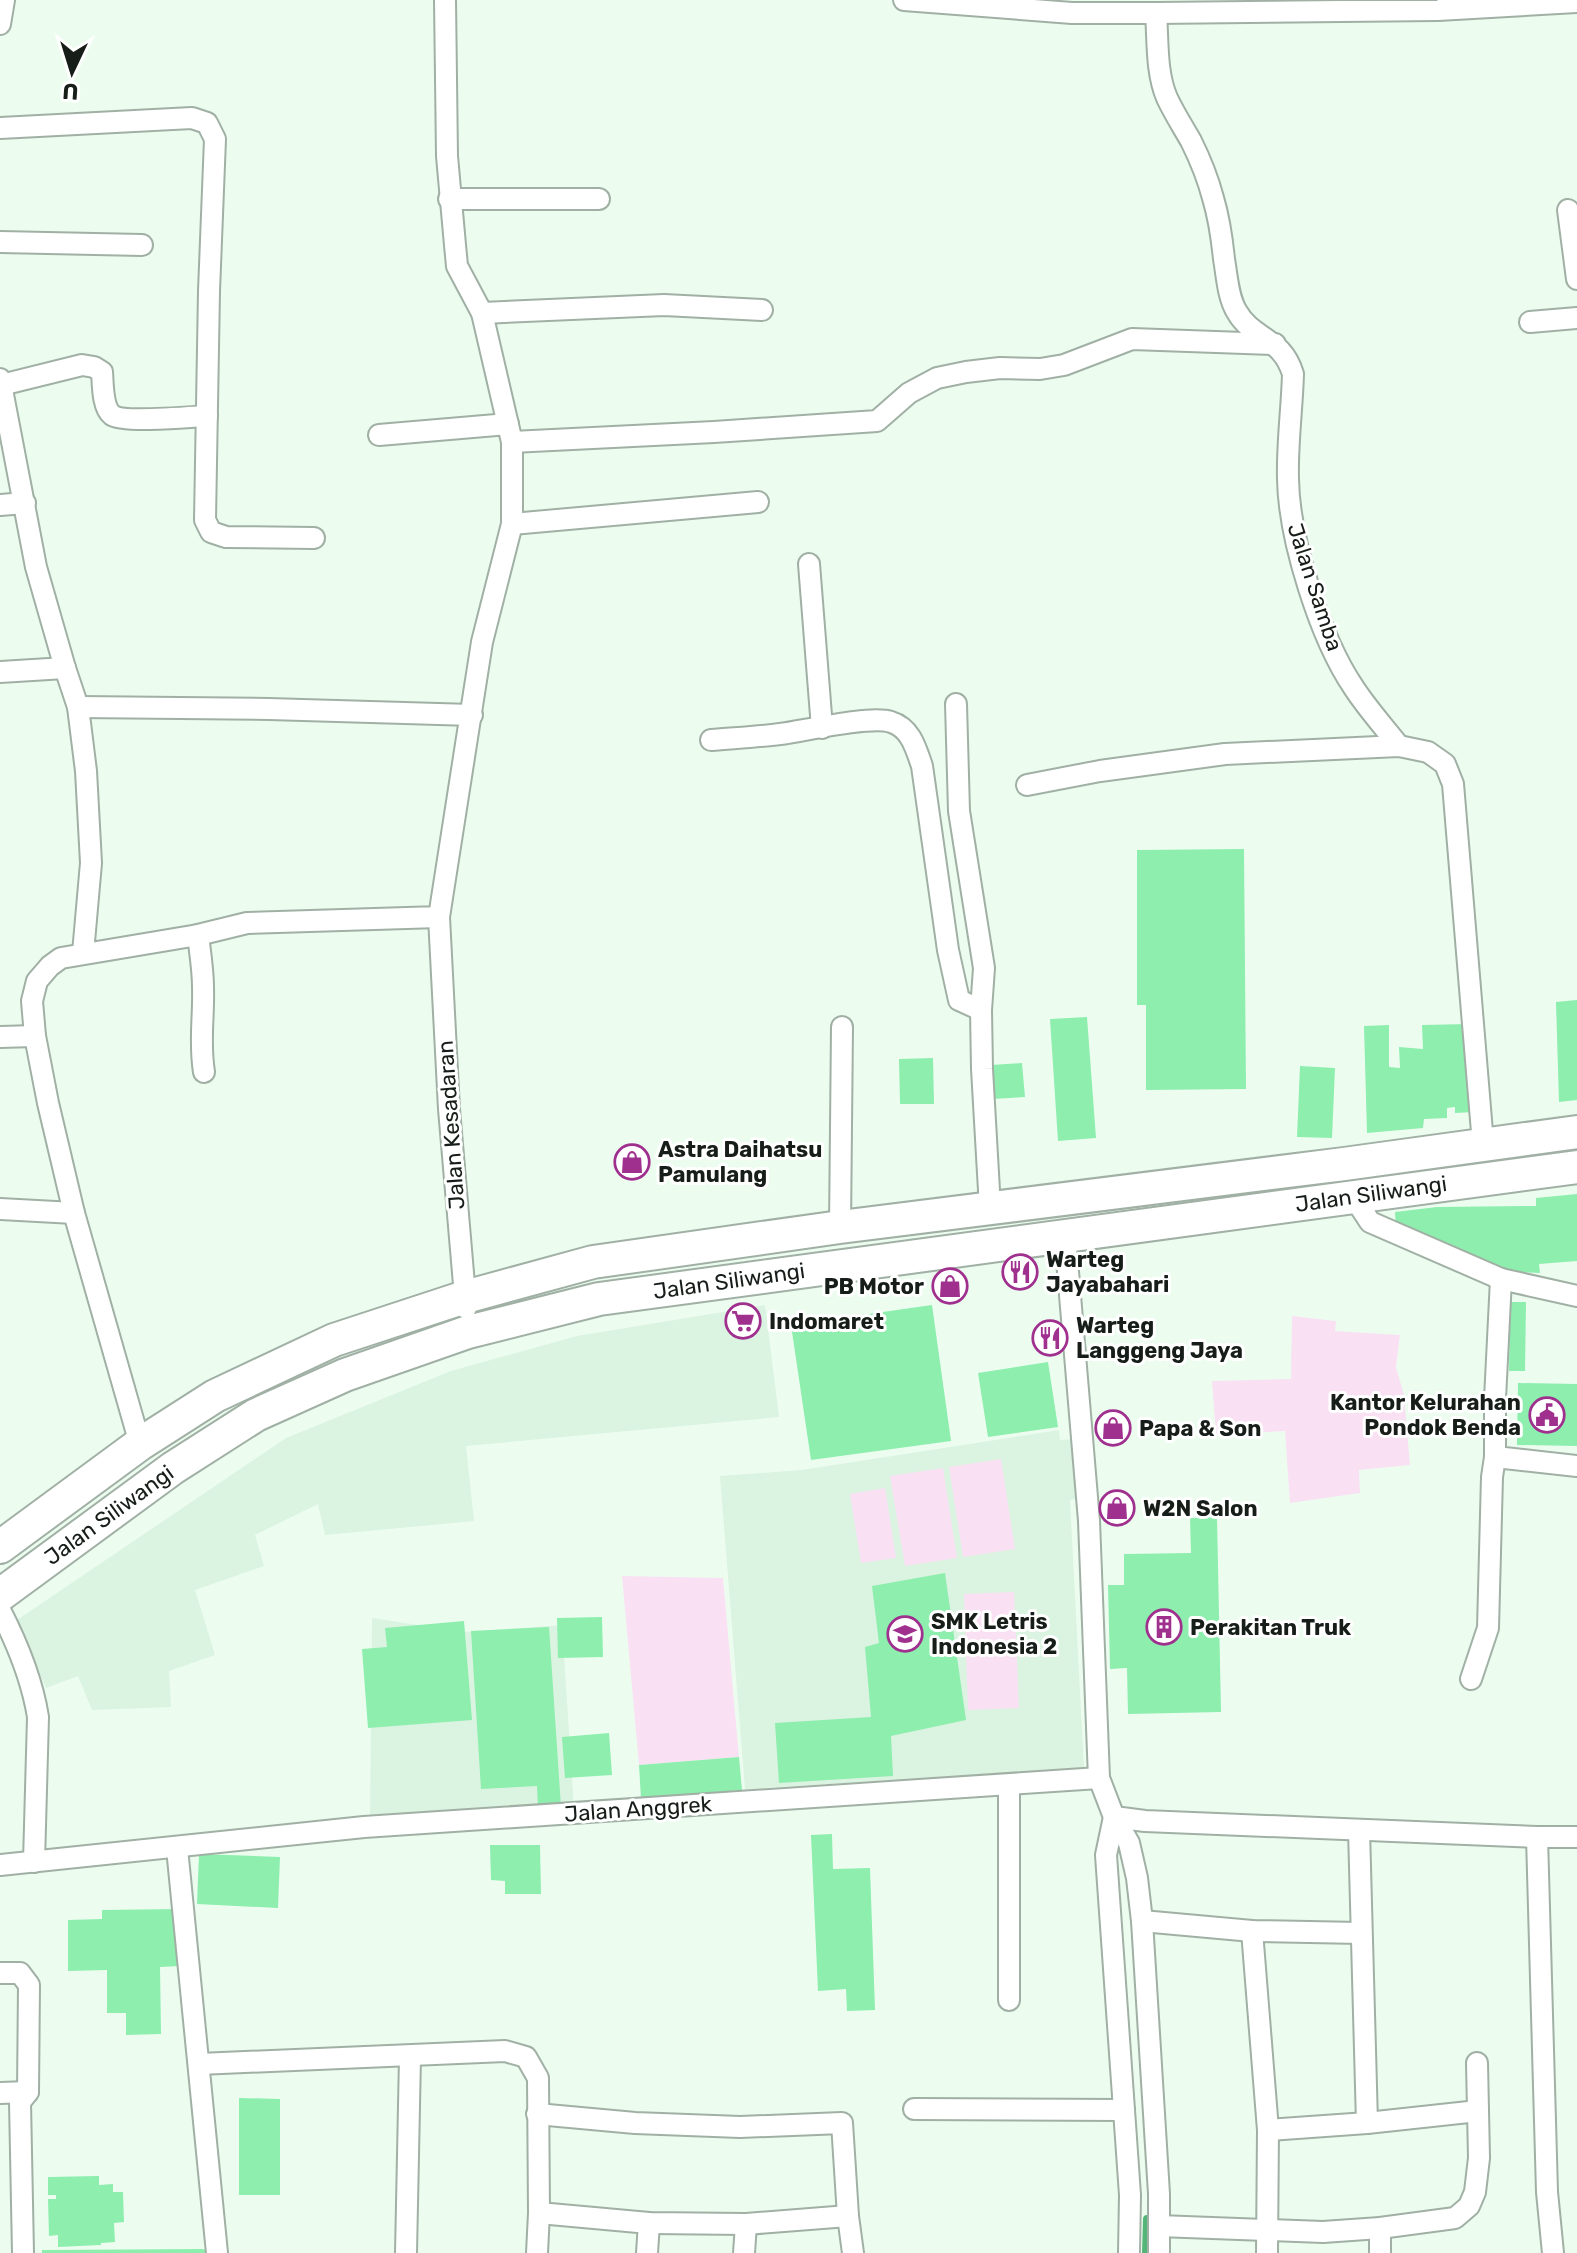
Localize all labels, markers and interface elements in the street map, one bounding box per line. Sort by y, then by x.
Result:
north arrow [32,32,112,112]
text: U [62,77,80,105]
street label: Jalan Samba [1282,520,1348,654]
street label: Jalan Kesadaran [432,1040,470,1210]
place label: Astra Daihatsu Pamulang [658,1136,822,1188]
shop icon: Astra Daihatsu Pamulang [613,1143,651,1181]
street label: Jalan Siliwangi [1293,1170,1449,1218]
place label: Warteg Jayabahari [1046,1246,1169,1298]
restaurant icon: Warteg Jayabahari [1001,1253,1039,1291]
street label: Jalan Siliwangi [651,1257,807,1305]
shop icon: PB Motor [931,1267,969,1305]
place label: PB Motor [824,1273,924,1300]
supermarket icon: Indomaret [724,1302,762,1340]
place label: Indomaret [769,1308,884,1335]
place label: Warteg Langgeng Jaya [1076,1312,1243,1364]
restaurant icon: Warteg Langgeng Jaya [1031,1319,1069,1357]
place label: Kantor Kelurahan Pondok Benda [1330,1389,1521,1441]
public building icon: Kantor Kelurahan Pondok Benda [1528,1396,1566,1434]
shop icon: Papa & Son [1094,1409,1132,1447]
place label: Papa & Son [1139,1415,1261,1442]
street label: Jalan Siliwangi [39,1459,179,1571]
shop icon: W2N Salon [1098,1489,1136,1527]
place label: W2N Salon [1143,1495,1258,1522]
place label: SMK Letris Indonesia 2 [931,1608,1057,1660]
building icon: Perakitan Truk [1145,1608,1183,1646]
place label: Perakitan Truk [1190,1614,1351,1641]
school or university icon: SMK Letris Indonesia 2 [886,1615,924,1653]
street label: Jalan Anggrek [563,1790,713,1828]

